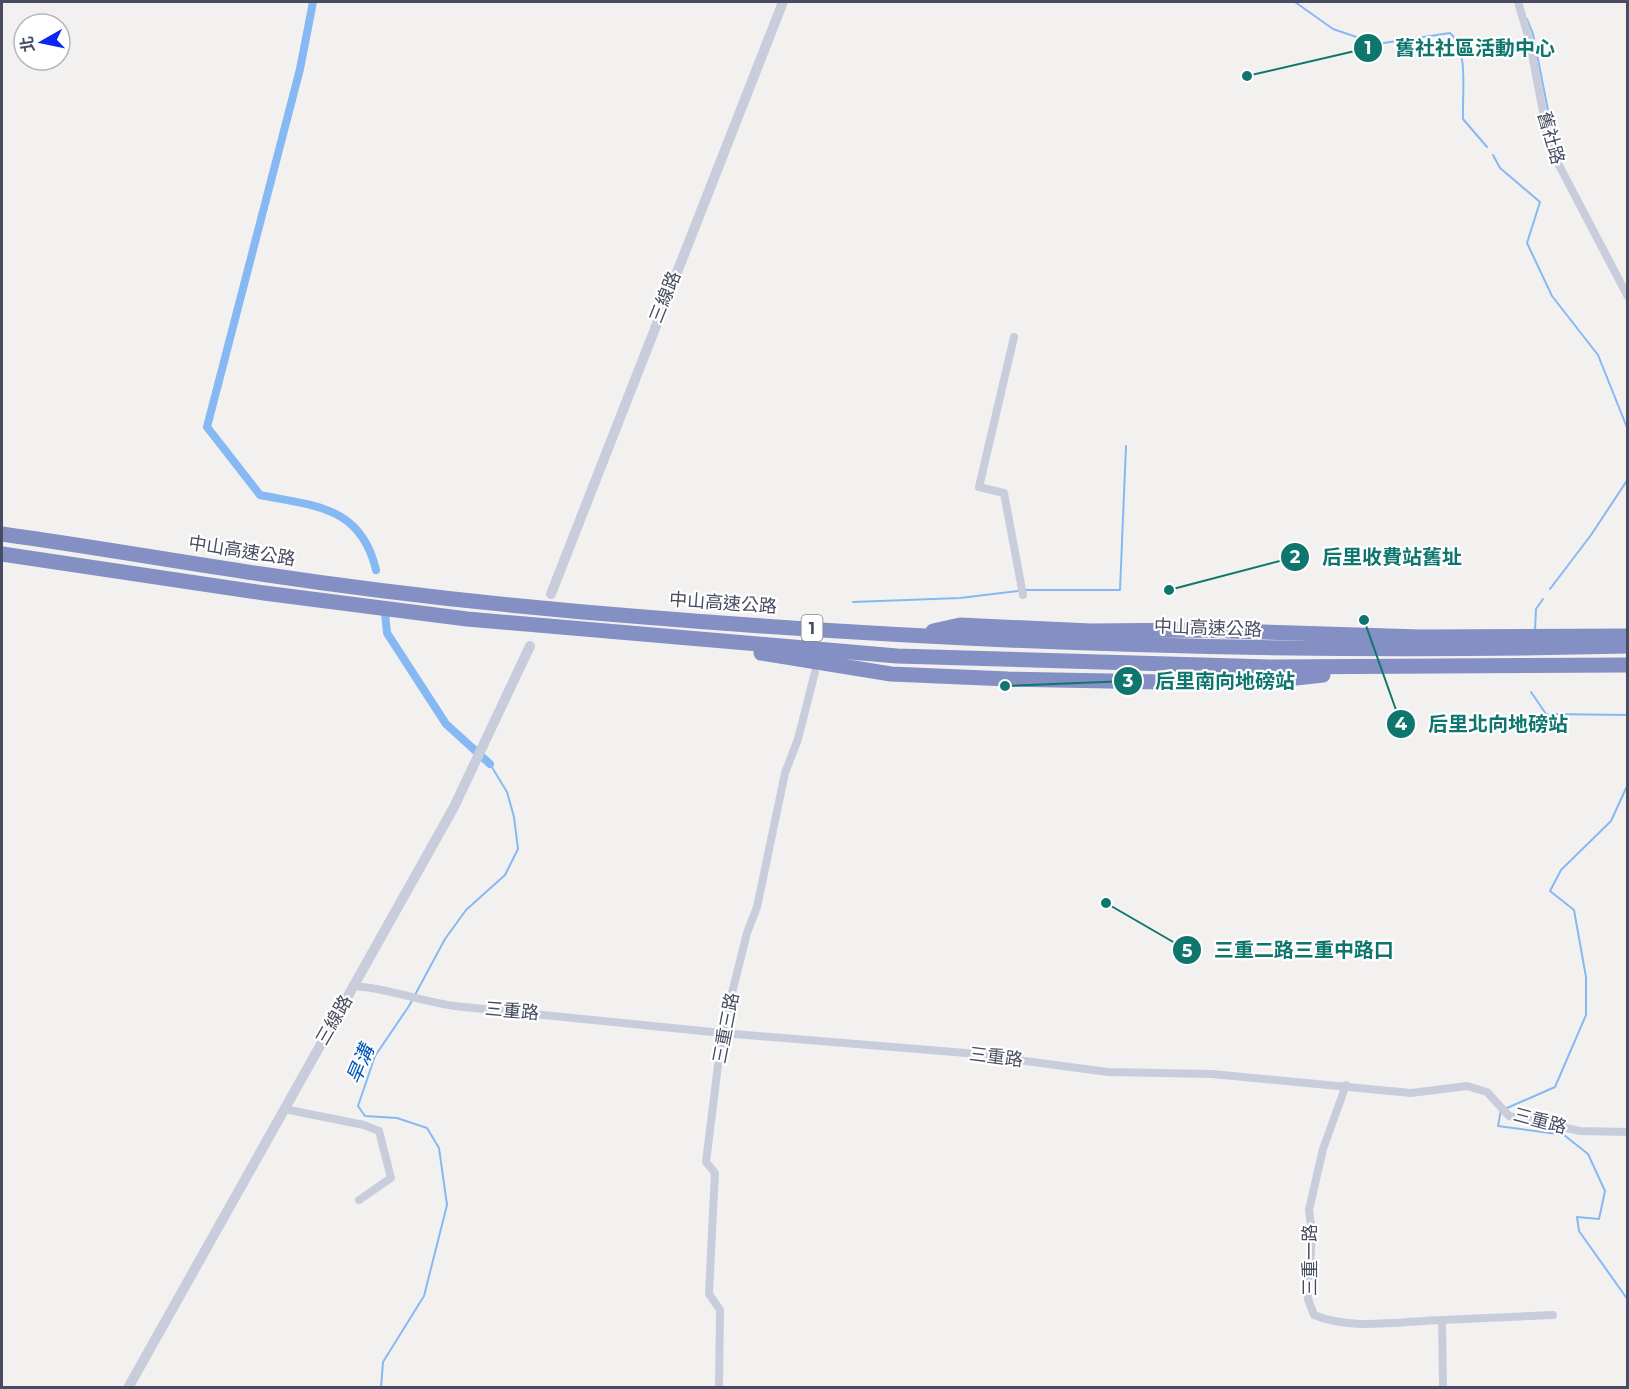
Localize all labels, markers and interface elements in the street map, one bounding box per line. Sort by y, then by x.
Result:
north arrow [12,12,72,72]
callout: 舊社社區活動中心 [1353,29,1567,67]
text: 北 [17,35,38,54]
text: 舊社社區活動中心 [1395,36,1555,60]
text: 1 [1364,37,1372,59]
street label: 舊社路 [1533,109,1569,167]
street label: 三線路 [645,268,685,326]
street label: 中山高速公路 [187,532,297,570]
callout: 后里收費站舊址 [1280,538,1474,576]
text: 后里收費站舊址 [1322,545,1462,569]
text: 2 [1290,546,1301,568]
street label: 中山高速公路 [668,588,778,618]
road number: 1 [802,615,822,641]
street label: 中山高速公路 [1154,615,1262,641]
callout: 后里南向地磅站 [1113,662,1307,700]
text: 后里南向地磅站 [1155,669,1295,693]
text: 3 [1122,670,1134,692]
callout: 后里北向地磅站 [1386,705,1580,743]
text: 后里北向地磅站 [1428,712,1568,736]
text: 4 [1395,713,1408,735]
callout: 三重二路三重中路口 [1172,931,1406,969]
text: 三重二路三重中路口 [1214,938,1394,962]
text: 5 [1182,940,1193,962]
street label: 三線路 [311,991,357,1049]
street label: 三重三路 [708,991,744,1065]
street label: 三重路 [484,998,540,1024]
water label: 旱溝 [341,1038,380,1087]
street label: 三重路 [968,1043,1024,1071]
street label: 三重路 [1511,1103,1569,1139]
street label: 三重一路 [1299,1224,1321,1296]

